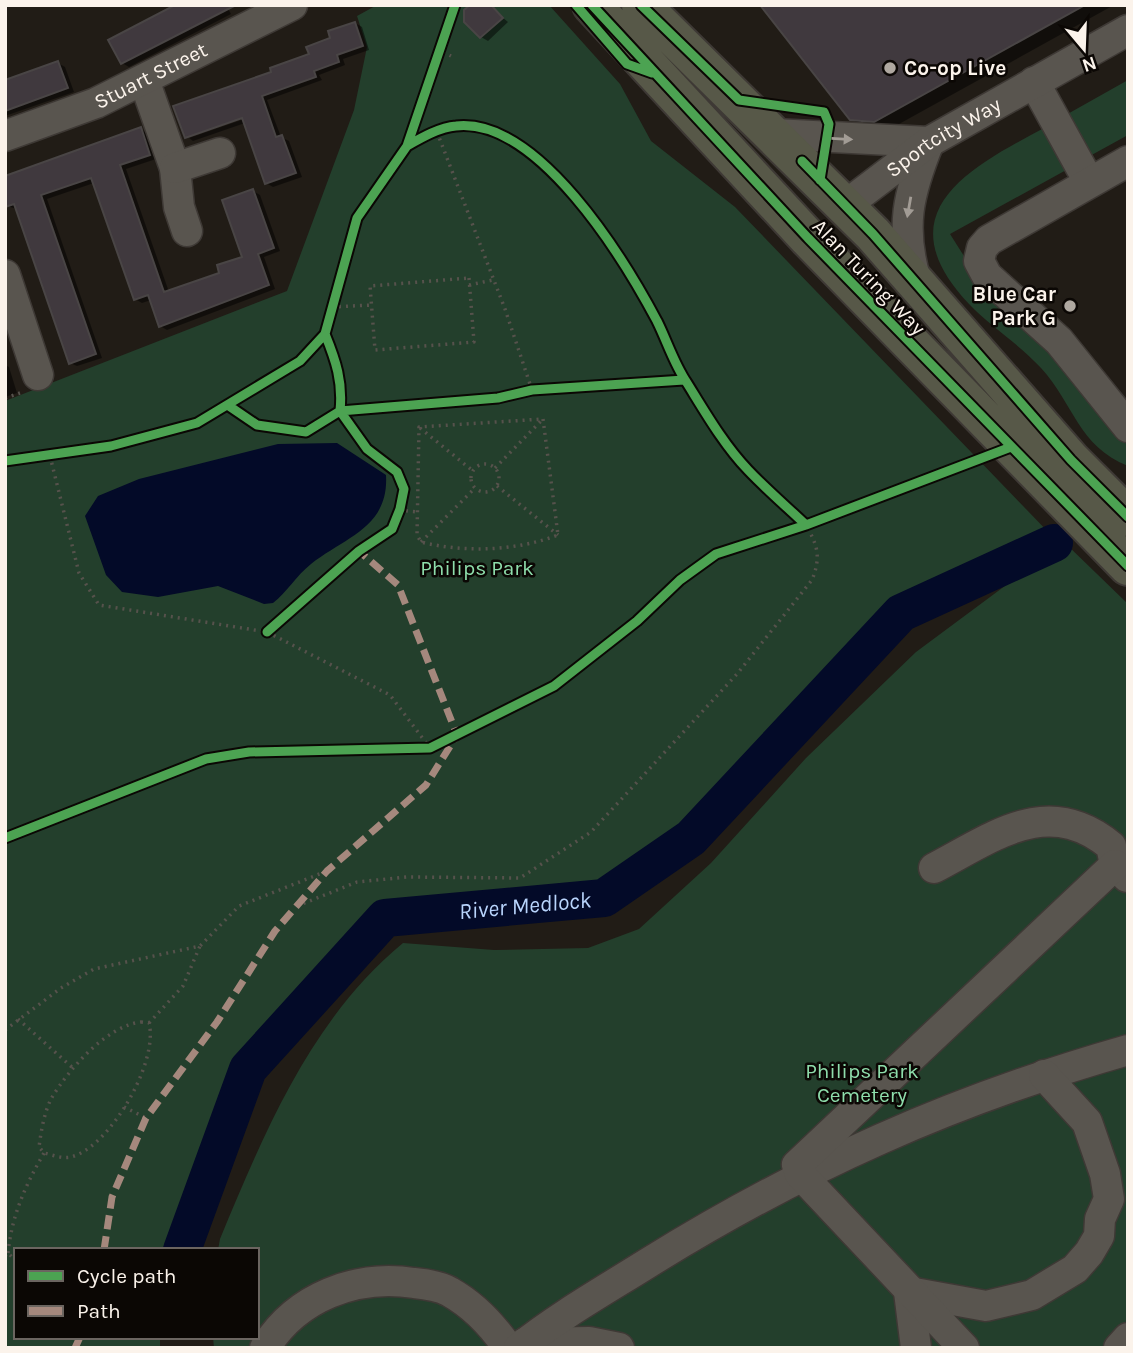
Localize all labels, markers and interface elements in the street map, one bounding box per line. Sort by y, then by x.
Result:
north arrow [1049,14,1119,84]
street label: Stuart Street [90,37,211,114]
text: N [1079,52,1099,77]
place label: Co-op Live [904,56,1006,80]
marker: Co-op Live [882,60,898,76]
street label: Sportcity Way [881,92,1005,182]
one-way arrow [831,133,853,144]
one-way arrow [903,196,914,218]
street label: Alan Turing Way [808,214,930,340]
place label: Blue Car Park G [973,282,1057,330]
marker: Blue Car Park G [1062,298,1078,314]
park label: Philips Park [420,556,534,580]
water label: River Medlock [458,886,593,925]
park label: Philips Park Cemetery [805,1059,919,1107]
legend [14,1248,259,1339]
text: Cycle path [77,1264,177,1288]
text: Path [77,1299,121,1323]

